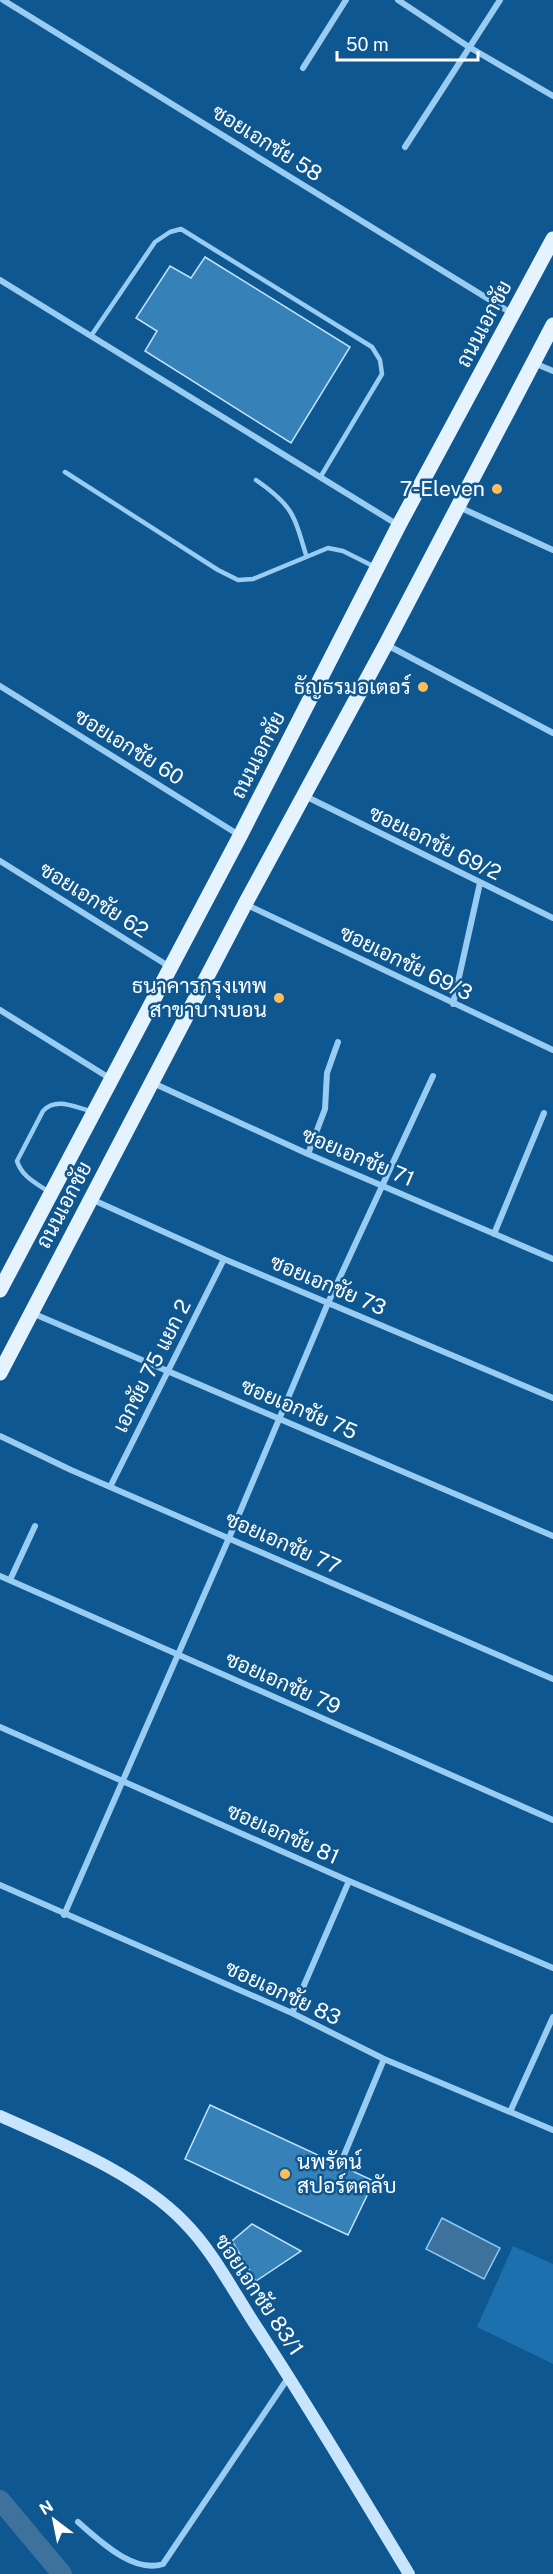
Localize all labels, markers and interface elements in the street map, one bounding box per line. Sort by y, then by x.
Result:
scale bar [337,24,478,62]
text: 50 m [346,34,389,55]
street label: ซอยเอกชัย 58 [208,99,327,186]
street label: ถนนเอกชัย [450,276,517,371]
place label: 7-Eleven [400,476,485,501]
marker: 7-Eleven [490,482,504,496]
place label: ธัญธรมอเตอร์ [294,673,411,699]
marker: ธัญธรมอเตอร์ [416,680,430,694]
street label: ซอยเอกชัย 60 [70,703,188,790]
street label: ถนนเอกชัย [225,707,290,803]
street label: ซอยเอกชัย 69/2 [365,800,505,885]
street label: ซอยเอกชัย 62 [35,856,153,943]
street label: ซอยเอกชัย 69/3 [336,920,477,1006]
place label: ธนาคารกรุงเทพ สาขาบางบอน [132,973,267,1022]
marker: ธนาคารกรุงเทพ สาขาบางบอน [272,991,286,1005]
street label: ซอยเอกชัย 71 [298,1122,418,1191]
street label: ถนนเอกชัย [30,1157,97,1252]
street label: ซอยเอกชัย 73 [266,1249,390,1320]
street label: เอกชัย 75 แยก 2 [107,1295,196,1436]
street label: ซอยเอกชัย 75 [237,1373,361,1444]
street label: ซอยเอกชัย 77 [222,1506,345,1579]
street label: ซอยเอกชัย 79 [222,1646,345,1719]
street label: ซอยเอกชัย 81 [223,1798,343,1869]
street label: ซอยเอกชัย 83 [221,1955,345,2030]
place label: นพรัตน์ สปอร์ตคลับ [297,2148,397,2198]
marker: นพรัตน์ สปอร์ตคลับ [278,2167,292,2181]
street label: ซอยเอกชัย 83/1 [210,2229,309,2360]
north arrow [24,2490,84,2550]
text: N [36,2496,57,2519]

